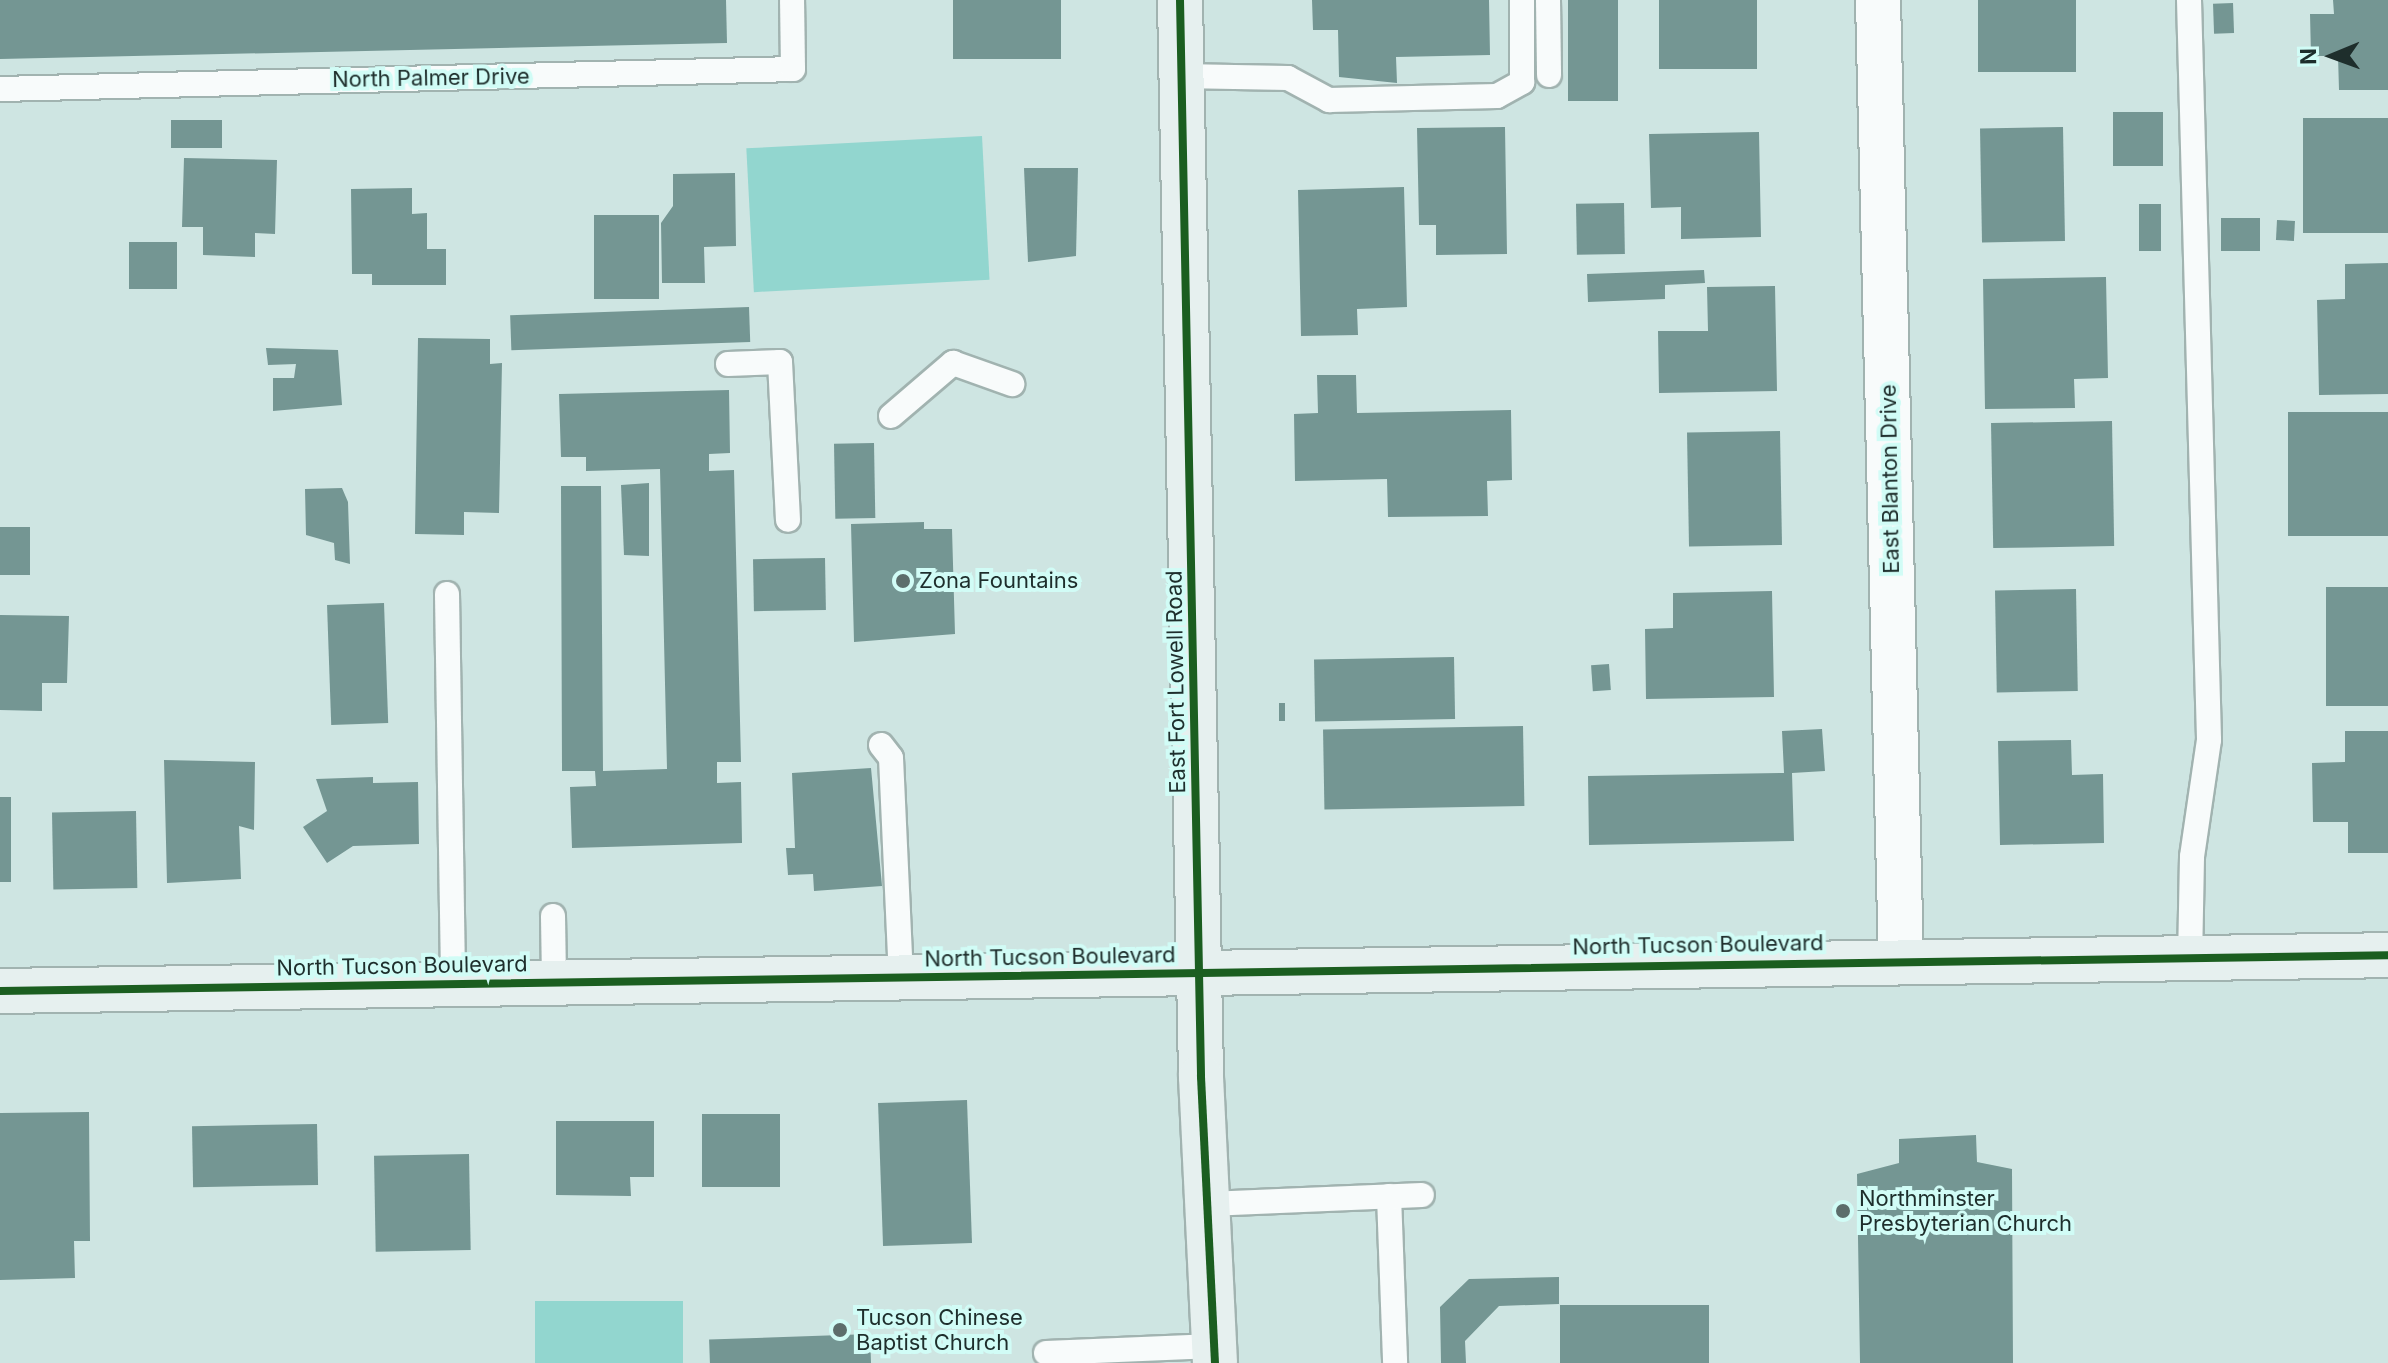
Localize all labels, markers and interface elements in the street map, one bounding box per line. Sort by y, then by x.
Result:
north arrow [2292,16,2372,96]
text: N [2295,48,2321,65]
street label: North Palmer Drive [332,63,530,93]
street label: East Blanton Drive [1875,384,1905,574]
place label: Zona Fountains [919,568,1078,594]
street label: East Fort Lowell Road [1161,570,1191,794]
marker: Zona Fountains [894,572,912,590]
street label: North Tucson Boulevard [1572,930,1824,960]
street label: North Tucson Boulevard [924,942,1176,972]
street label: North Tucson Boulevard [276,951,528,981]
place label: Northminster Presbyterian Church [1859,1185,2072,1236]
marker: Northminster Presbyterian Church [1834,1202,1852,1220]
place label: Tucson Chinese Baptist Church [856,1304,1023,1356]
marker: Tucson Chinese Baptist Church [831,1321,849,1339]

